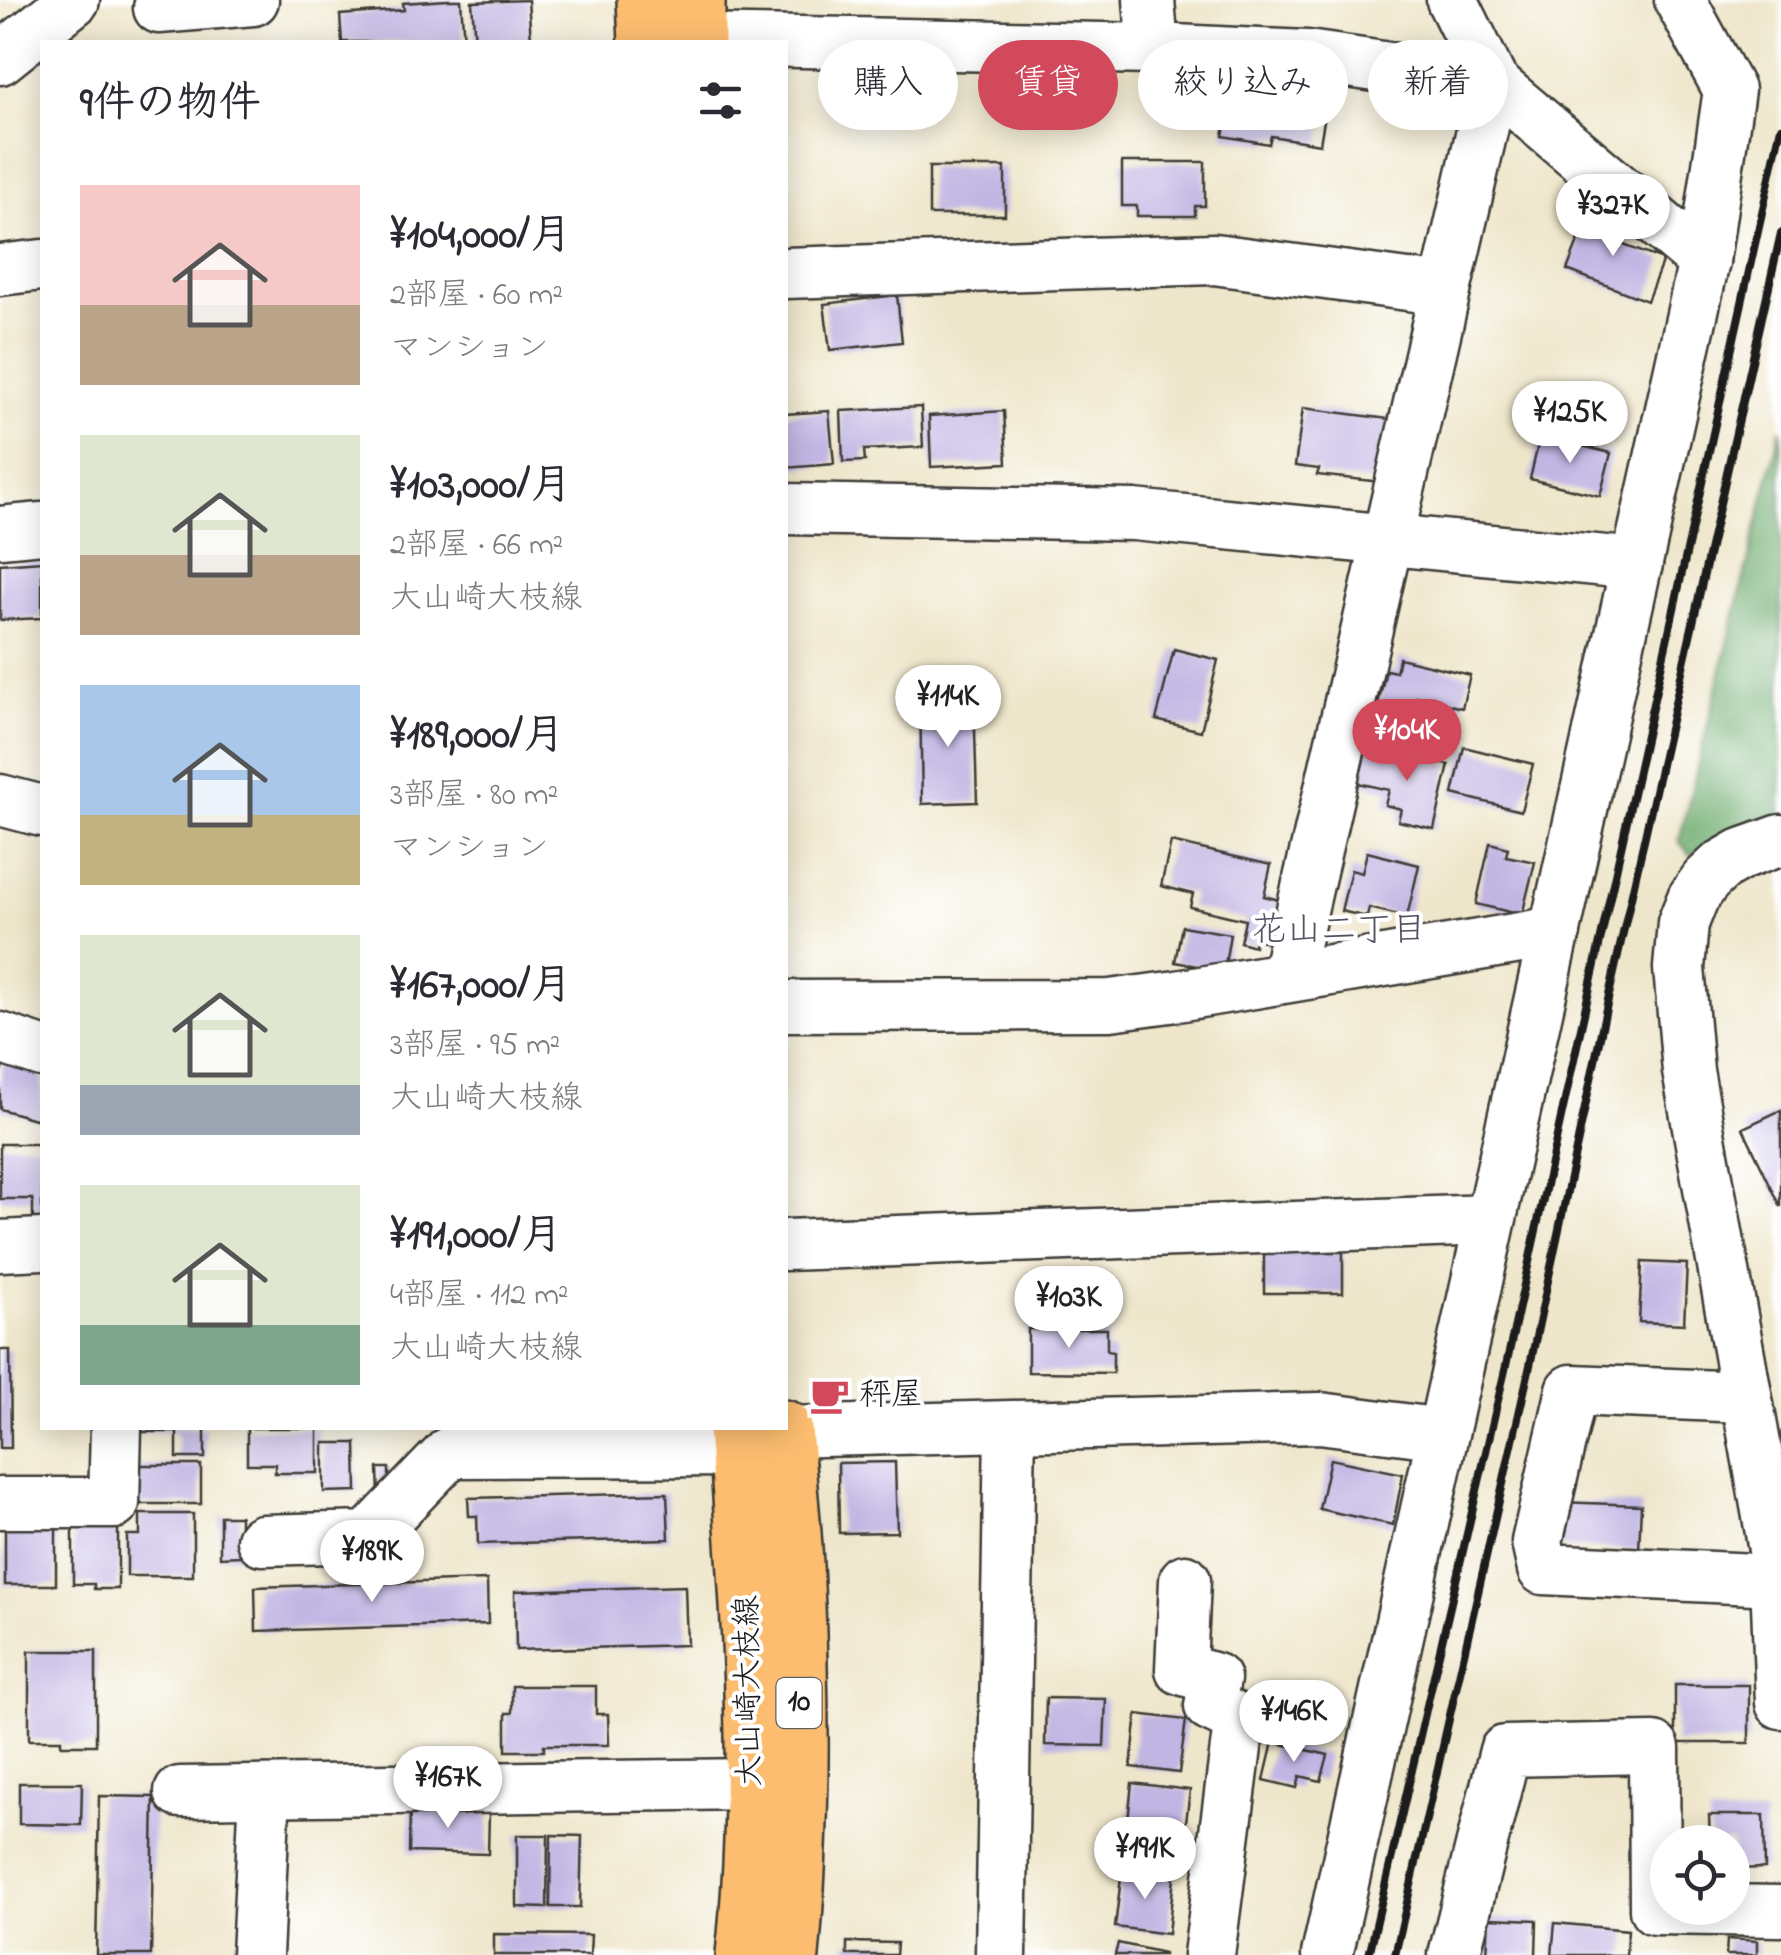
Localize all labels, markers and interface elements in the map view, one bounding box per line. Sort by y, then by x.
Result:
chip: 購入 [818,40,958,130]
chip: 賃貸 [978,40,1118,130]
chip: 絞り込み [1138,40,1348,130]
chip: 新着 [1368,40,1508,130]
icon: filters [693,73,748,128]
text: 9件の物件 [80,74,261,135]
pin: ¥327K [1543,174,1683,259]
text: ¥327K [1578,183,1648,230]
text: ¥104,000/月 [390,206,572,267]
icon: home [160,225,280,345]
text: 2部屋 · 60 m² [390,273,563,320]
text: マンション [390,326,549,373]
pin: ¥125K [1500,381,1640,466]
text: ¥125K [1534,390,1606,437]
text: ¥103,000/月 [390,456,572,517]
icon: home [160,475,280,595]
text: 2部屋 · 66 m² [390,523,563,570]
text: 大山崎大枝線 [390,576,582,623]
pin: ¥114K [878,665,1018,750]
text: ¥114K [917,674,979,721]
pin: ¥104K [1337,699,1477,784]
text: ¥189,000/月 [390,706,565,767]
text: ¥104K [1374,708,1440,755]
icon: home [160,725,280,845]
text: 3部屋 · 80 m² [390,773,558,820]
text: マンション [390,826,549,873]
district label: 花山二丁目 [1251,906,1427,957]
text: ¥167,000/月 [390,956,572,1017]
icon: home [160,975,280,1095]
text: 3部屋 · 95 m² [390,1023,560,1070]
text: 大山崎大枝線 [390,1076,582,1123]
text: ¥191,000/月 [390,1206,562,1267]
icon: home [160,1225,280,1345]
pin: ¥103K [999,1266,1139,1351]
text: 4部屋 · 112 m² [390,1273,569,1320]
text: ¥103K [1036,1275,1102,1322]
text: 大山崎大枝線 [390,1326,582,1373]
place label: 秤屋 [859,1373,923,1420]
cafe icon: 秤屋 [808,1375,850,1417]
pin: ¥189K [302,1520,442,1605]
text: ¥189K [342,1529,402,1576]
street label: 大山崎大枝線 [725,1595,775,1787]
road number: 10 [776,1678,822,1728]
pin: ¥146K [1224,1680,1364,1765]
text: ¥146K [1261,1689,1327,1736]
pin: ¥167K [378,1746,518,1831]
text: ¥167K [415,1755,481,1802]
pin: ¥191K [1075,1817,1215,1902]
map controls [1650,1825,1750,1925]
button: locate [1650,1825,1750,1925]
text: ¥191K [1116,1826,1174,1873]

